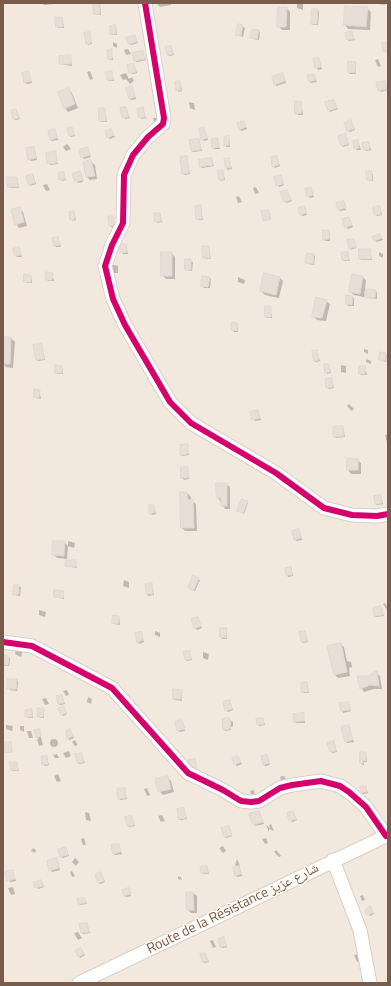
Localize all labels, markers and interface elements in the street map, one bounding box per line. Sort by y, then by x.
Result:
street label: Route de la Résistance شارع عزيز [144,860,322,958]

